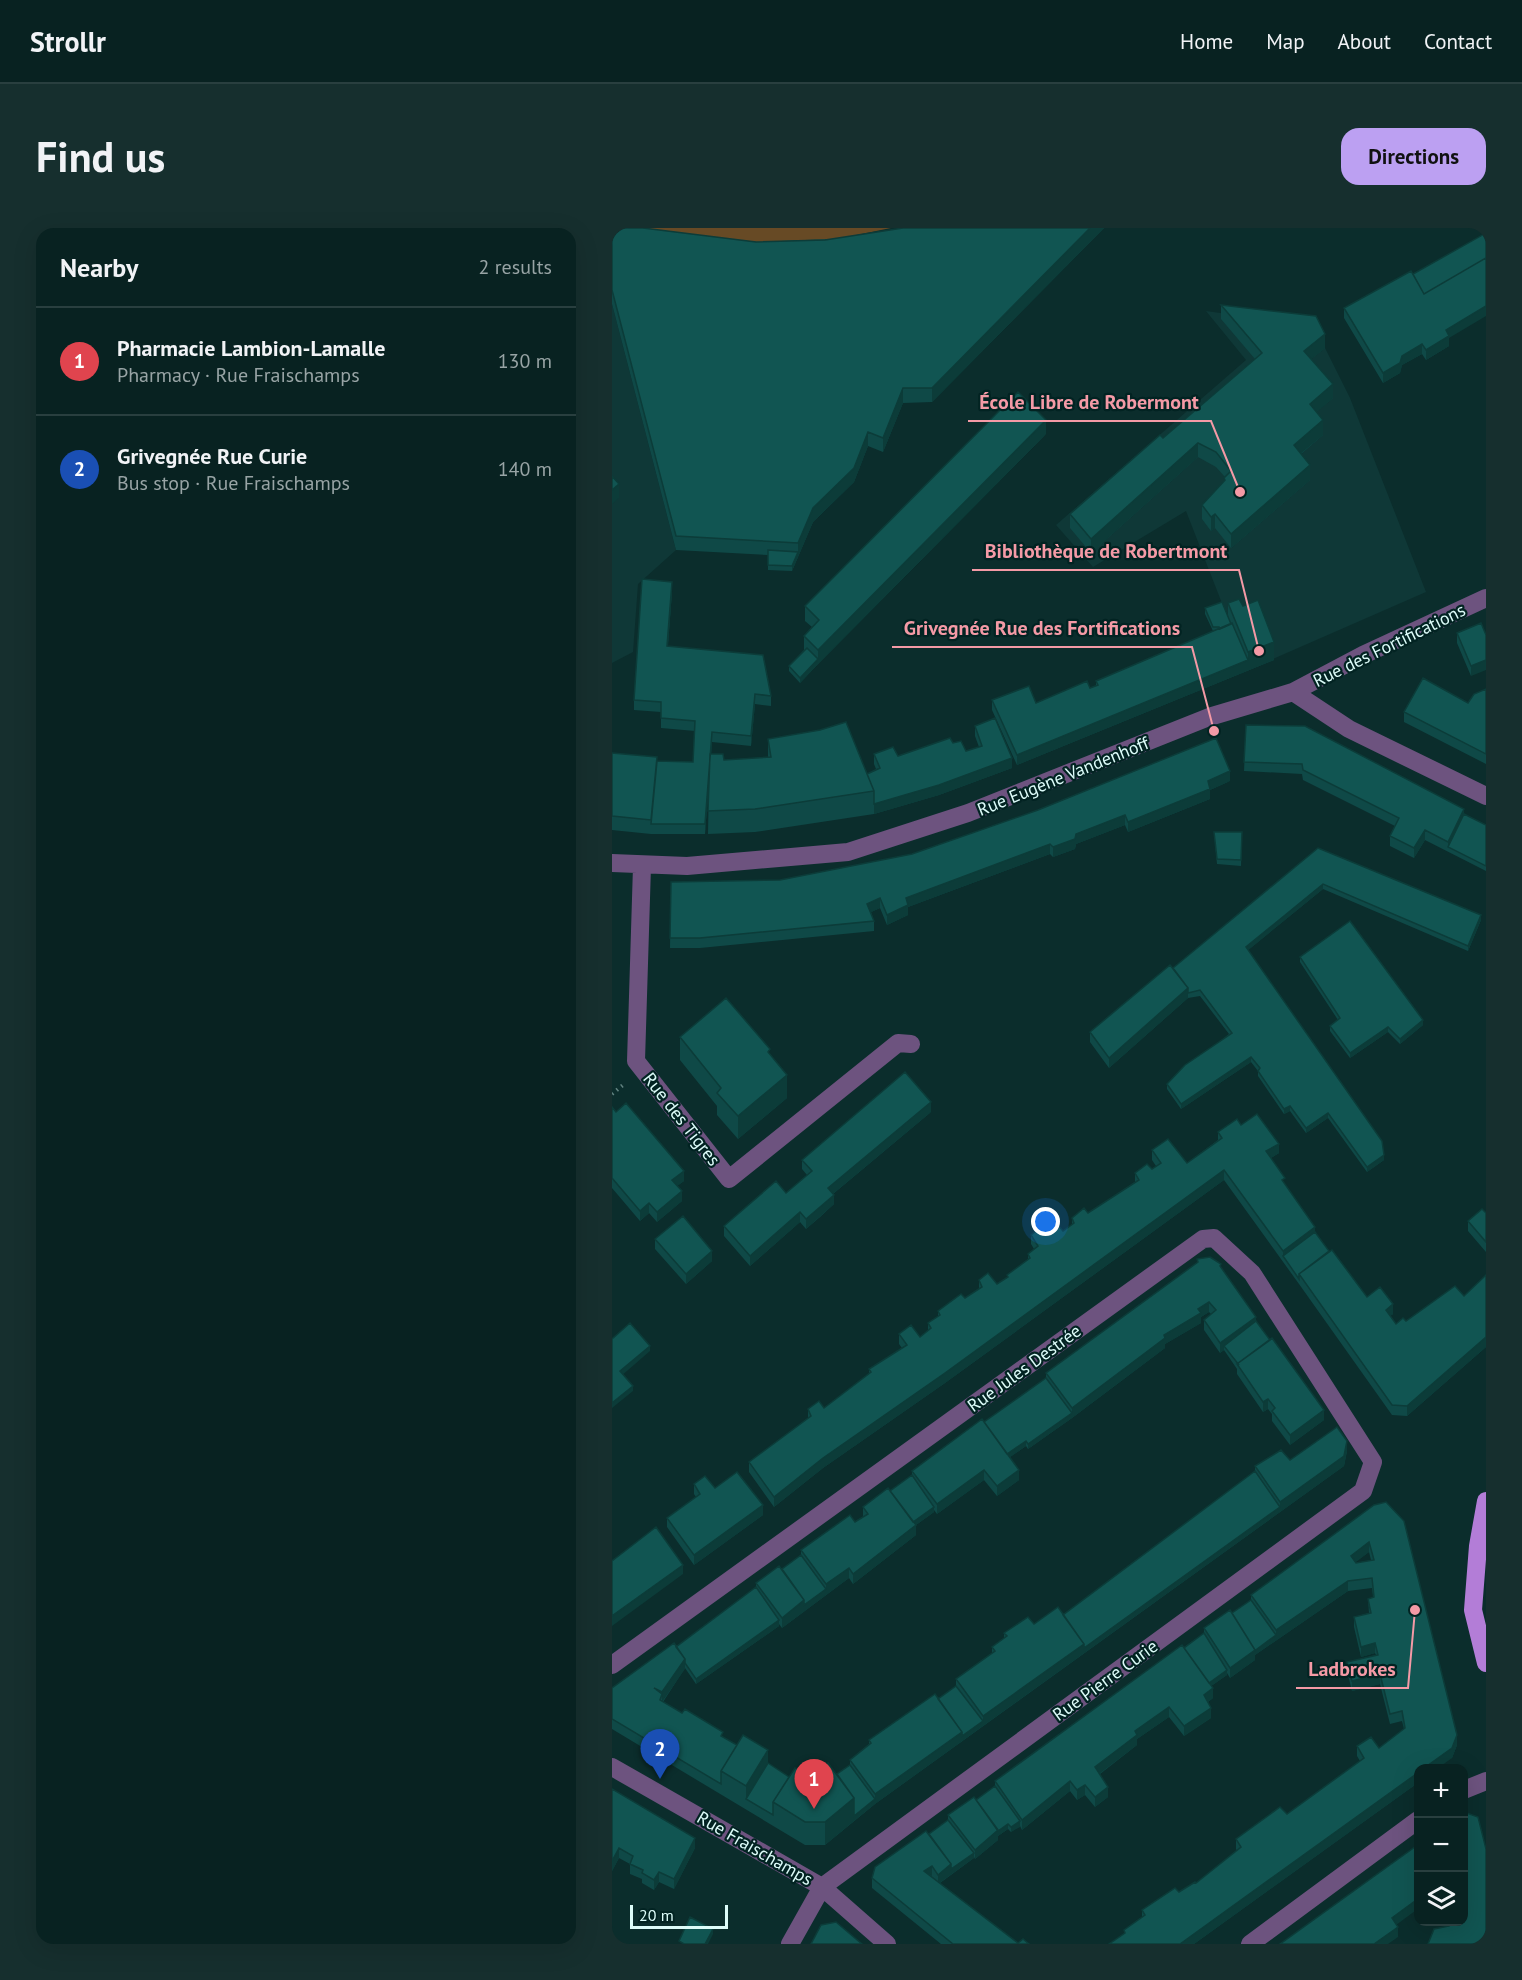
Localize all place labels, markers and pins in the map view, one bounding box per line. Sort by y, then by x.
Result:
callout: École Libre de Robermont [968,383,1211,421]
callout: Bibliothèque de Robertmont [972,532,1239,570]
callout: Grivegnée Rue des Fortifications [892,609,1192,647]
callout: Ladbrokes [1296,1650,1408,1688]
pin: 2 [640,1730,680,1779]
pin: 1 [794,1760,834,1809]

